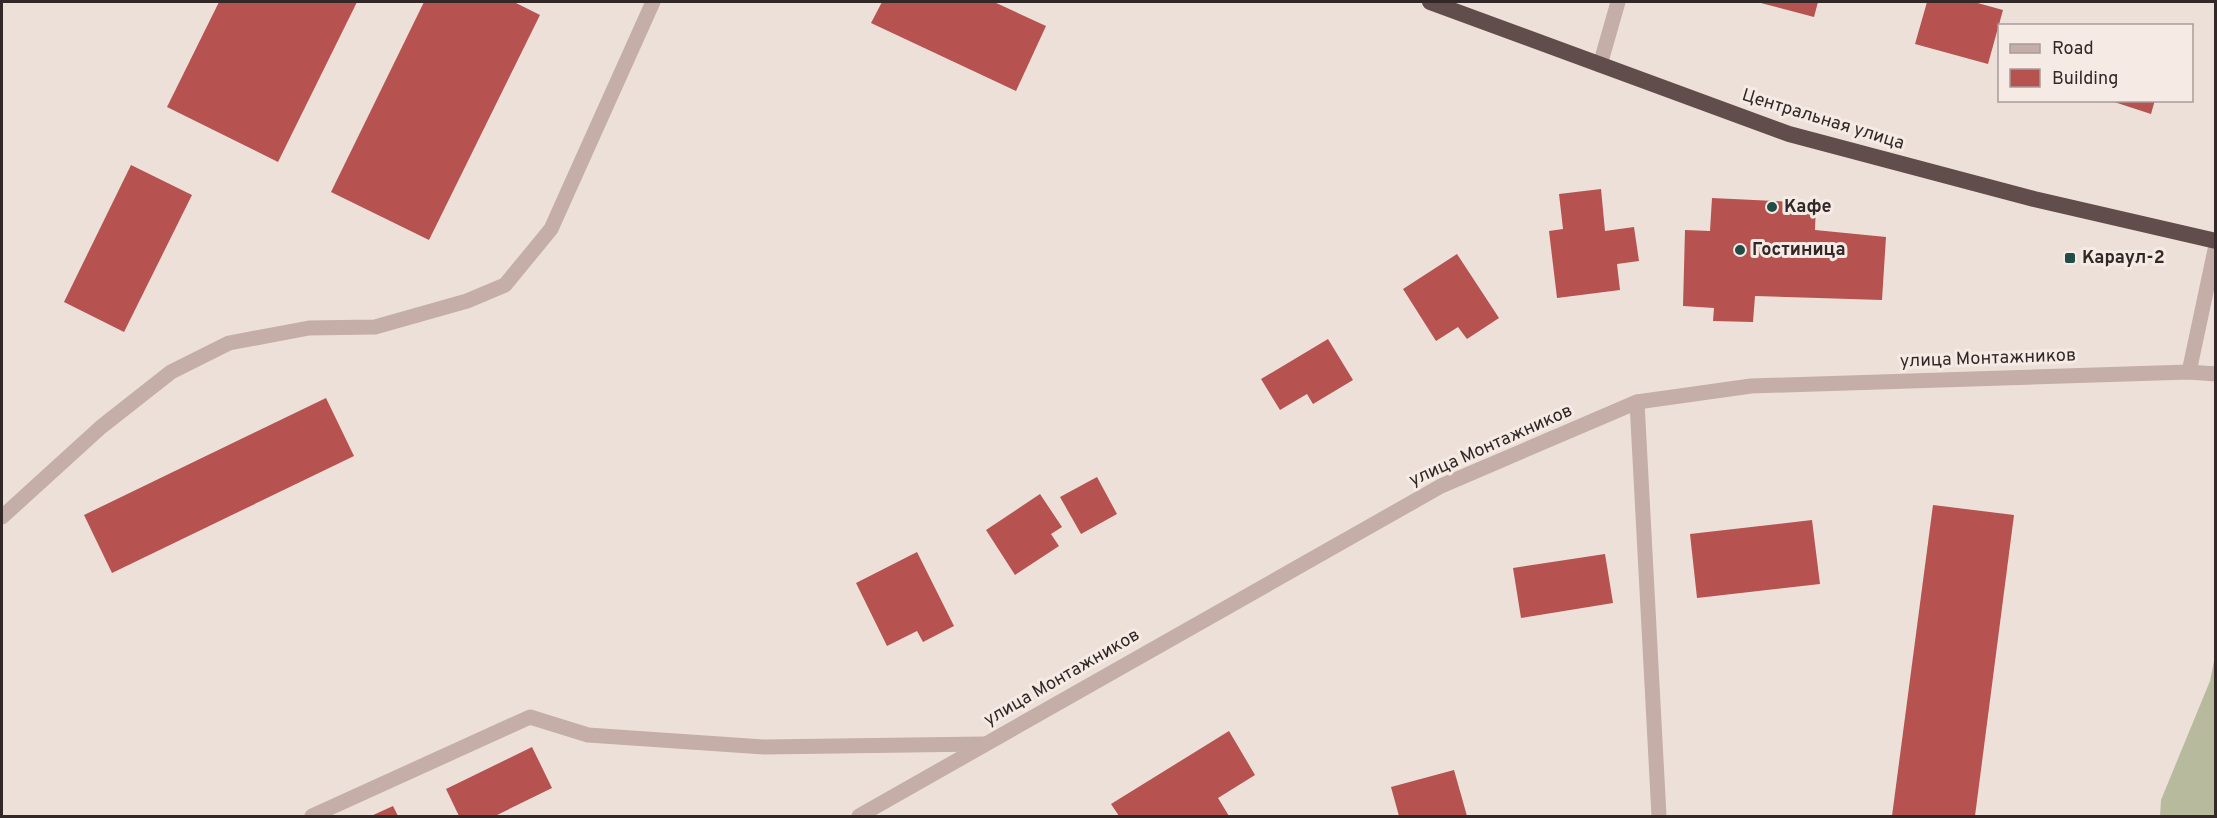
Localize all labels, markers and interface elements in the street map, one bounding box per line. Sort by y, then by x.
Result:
legend [1998,24,2193,102]
text: Road [2052,38,2094,61]
text: Building [2052,68,2118,91]
street label: Центральная улица [1739,84,1907,156]
place label: Кафе [1784,196,1832,219]
marker: Кафе [1765,200,1779,214]
place label: Гостиница [1752,239,1846,262]
marker: Гостиница [1733,243,1747,257]
place label: Караул-2 [2082,247,2165,270]
marker: Караул-2 [2063,251,2077,265]
street label: улица Монтажников [1899,344,2077,374]
street label: улица Монтажников [1406,400,1576,492]
street label: улица Монтажников [980,624,1144,732]

